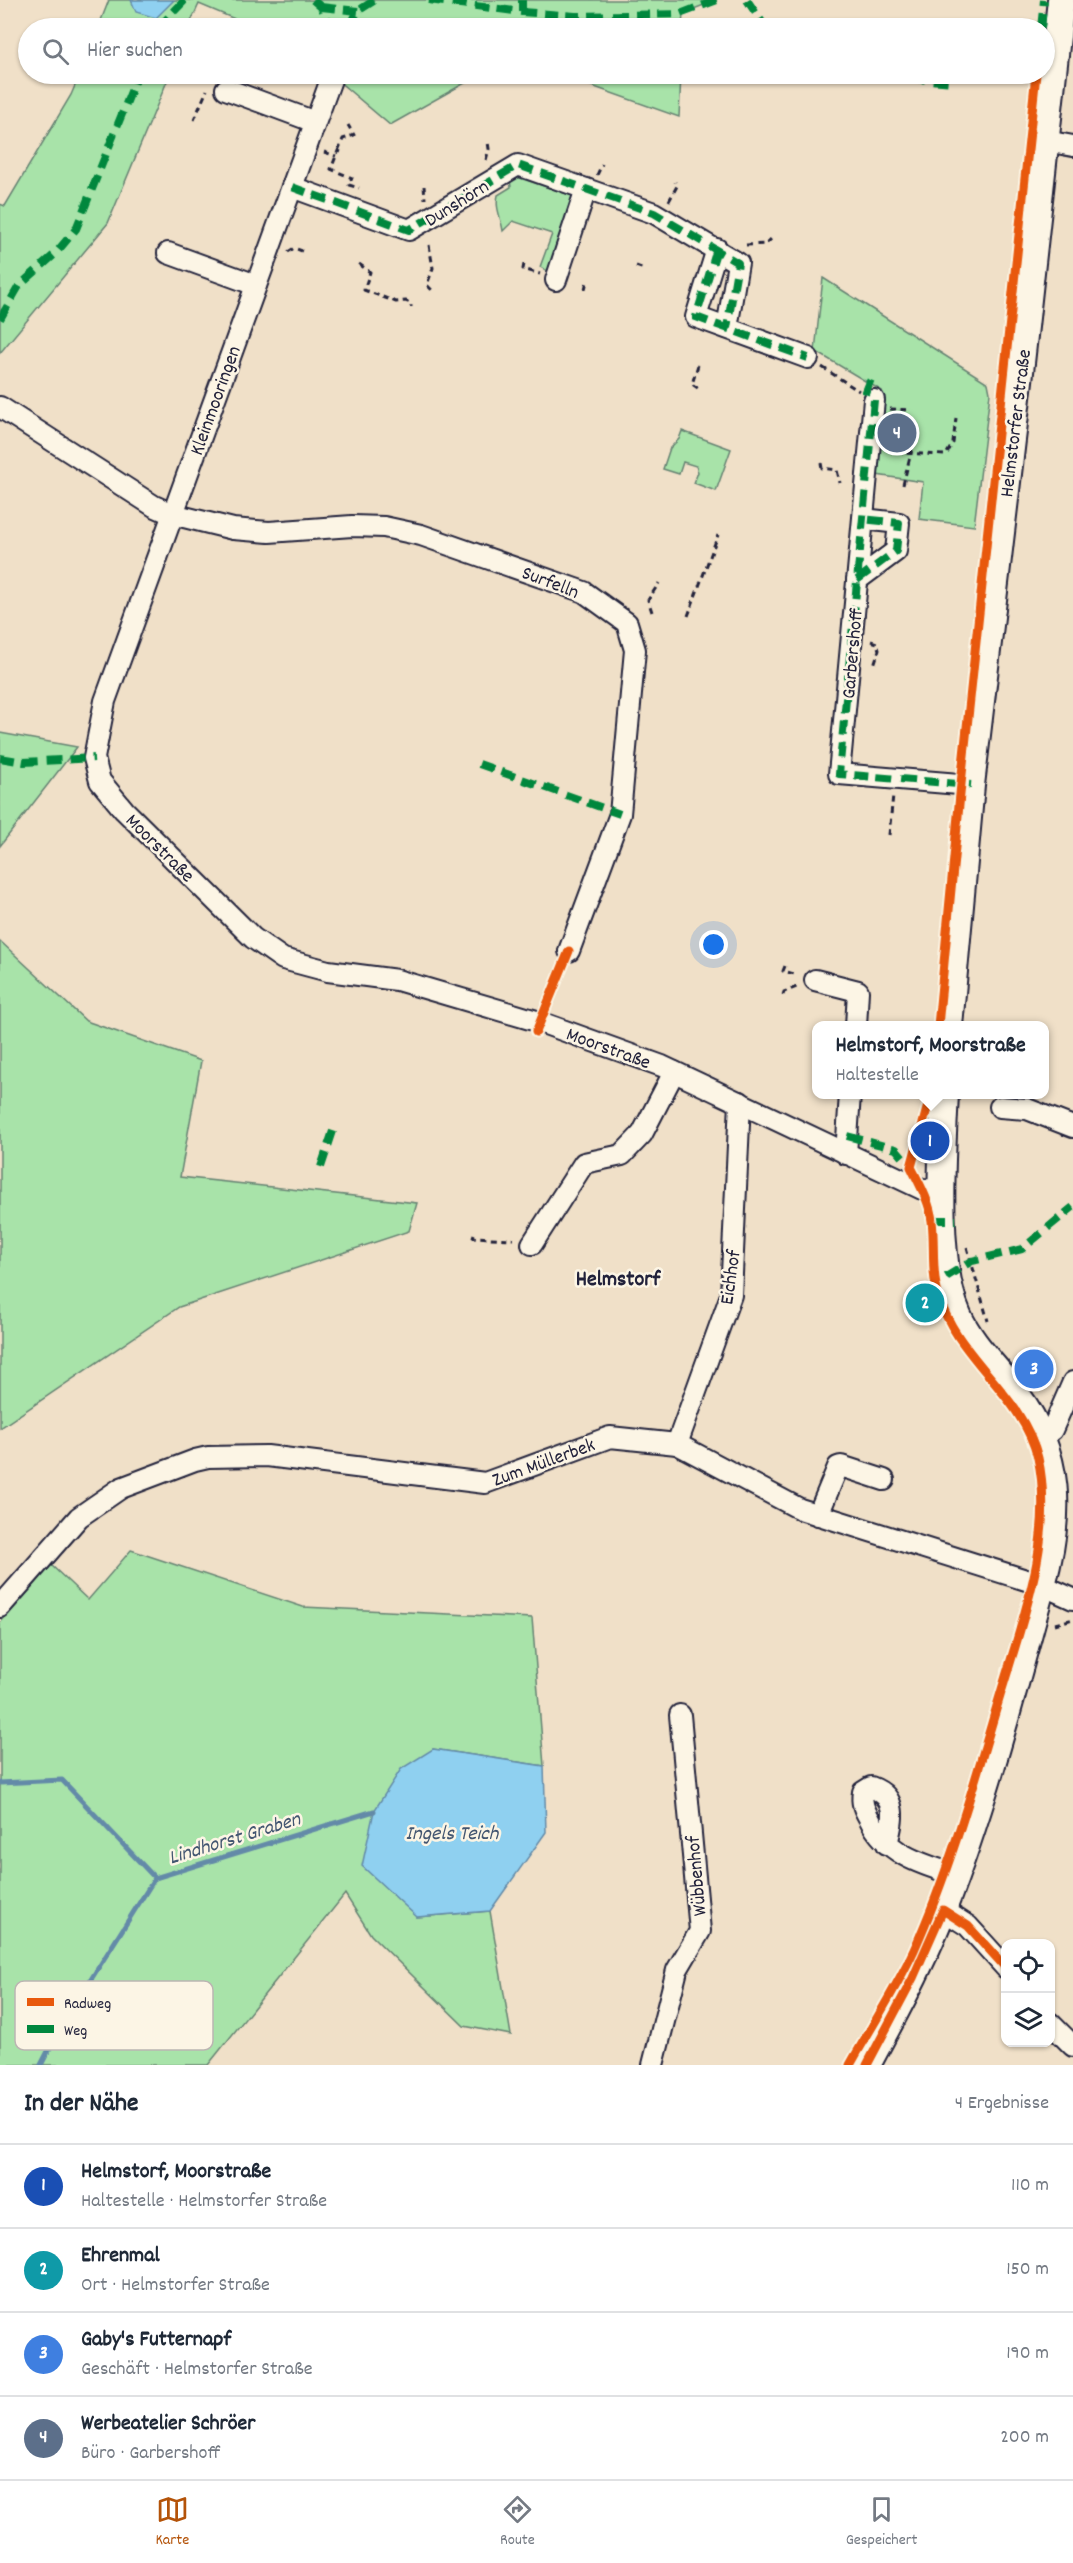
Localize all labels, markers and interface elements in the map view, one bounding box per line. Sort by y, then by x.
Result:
search box [18,18,1055,84]
icon: search [39,35,72,68]
text: Hier suchen [87,36,183,67]
street label: Dunshörn [420,174,495,235]
street label: Kleinmooringen [184,342,250,460]
street label: Helmstorfer Straße [994,348,1040,499]
pin: 4 [878,410,916,456]
street label: Surfelln [517,560,583,608]
street label: Garbershoff [836,606,872,700]
street label: Moorstraße [118,808,200,890]
your location [699,930,728,959]
popup [812,1021,1049,1099]
street label: Moorstraße [562,1022,654,1078]
text: Helmstorf, Moorstraße [835,1031,1026,1062]
text: Haltestelle [835,1062,919,1090]
pin: 1 [910,1118,950,1164]
street label: Eichhof [714,1247,750,1307]
district label: Helmstorf [576,1265,661,1296]
pin: 2 [906,1280,944,1326]
pin: 3 [1014,1346,1054,1392]
street label: Zum Müllerbek [489,1432,599,1495]
water label: Lindhorst Graben [165,1805,306,1874]
water label: Ingels Teich [406,1820,500,1850]
street label: Wübbenhof [680,1833,715,1917]
map controls [1001,1939,1055,2047]
button: locate [1001,1939,1055,1993]
legend [15,1981,213,2050]
text: Radweg [64,1993,111,2016]
button: layers [1001,1993,1055,2047]
text: Weg [64,2020,87,2043]
text: In der Nähe [24,2086,138,2123]
text: 4 Ergebnisse [955,2090,1049,2118]
text: Helmstorf, Moorstraße [81,2157,271,2188]
text: 1 [41,2172,46,2200]
text: 110 m [1011,2172,1049,2200]
text: Haltestelle · Helmstorfer Straße [81,2188,327,2216]
text: Ehrenmal [81,2241,160,2272]
text: 2 [39,2256,48,2284]
text: 150 m [1006,2256,1049,2284]
text: Ort · Helmstorfer Straße [81,2272,270,2300]
text: Gaby's Futternapf [81,2325,231,2356]
text: 3 [39,2340,48,2368]
text: 190 m [1006,2340,1049,2368]
text: Geschäft · Helmstorfer Straße [81,2356,312,2384]
text: Werbeatelier Schröer [81,2409,255,2440]
text: 4 [39,2424,48,2452]
text: 200 m [1000,2424,1049,2452]
text: Büro · Garbershoff [81,2440,221,2468]
tab: Karte [155,2493,189,2552]
tab: Route [500,2493,535,2552]
tab: Gespeichert [846,2493,918,2552]

